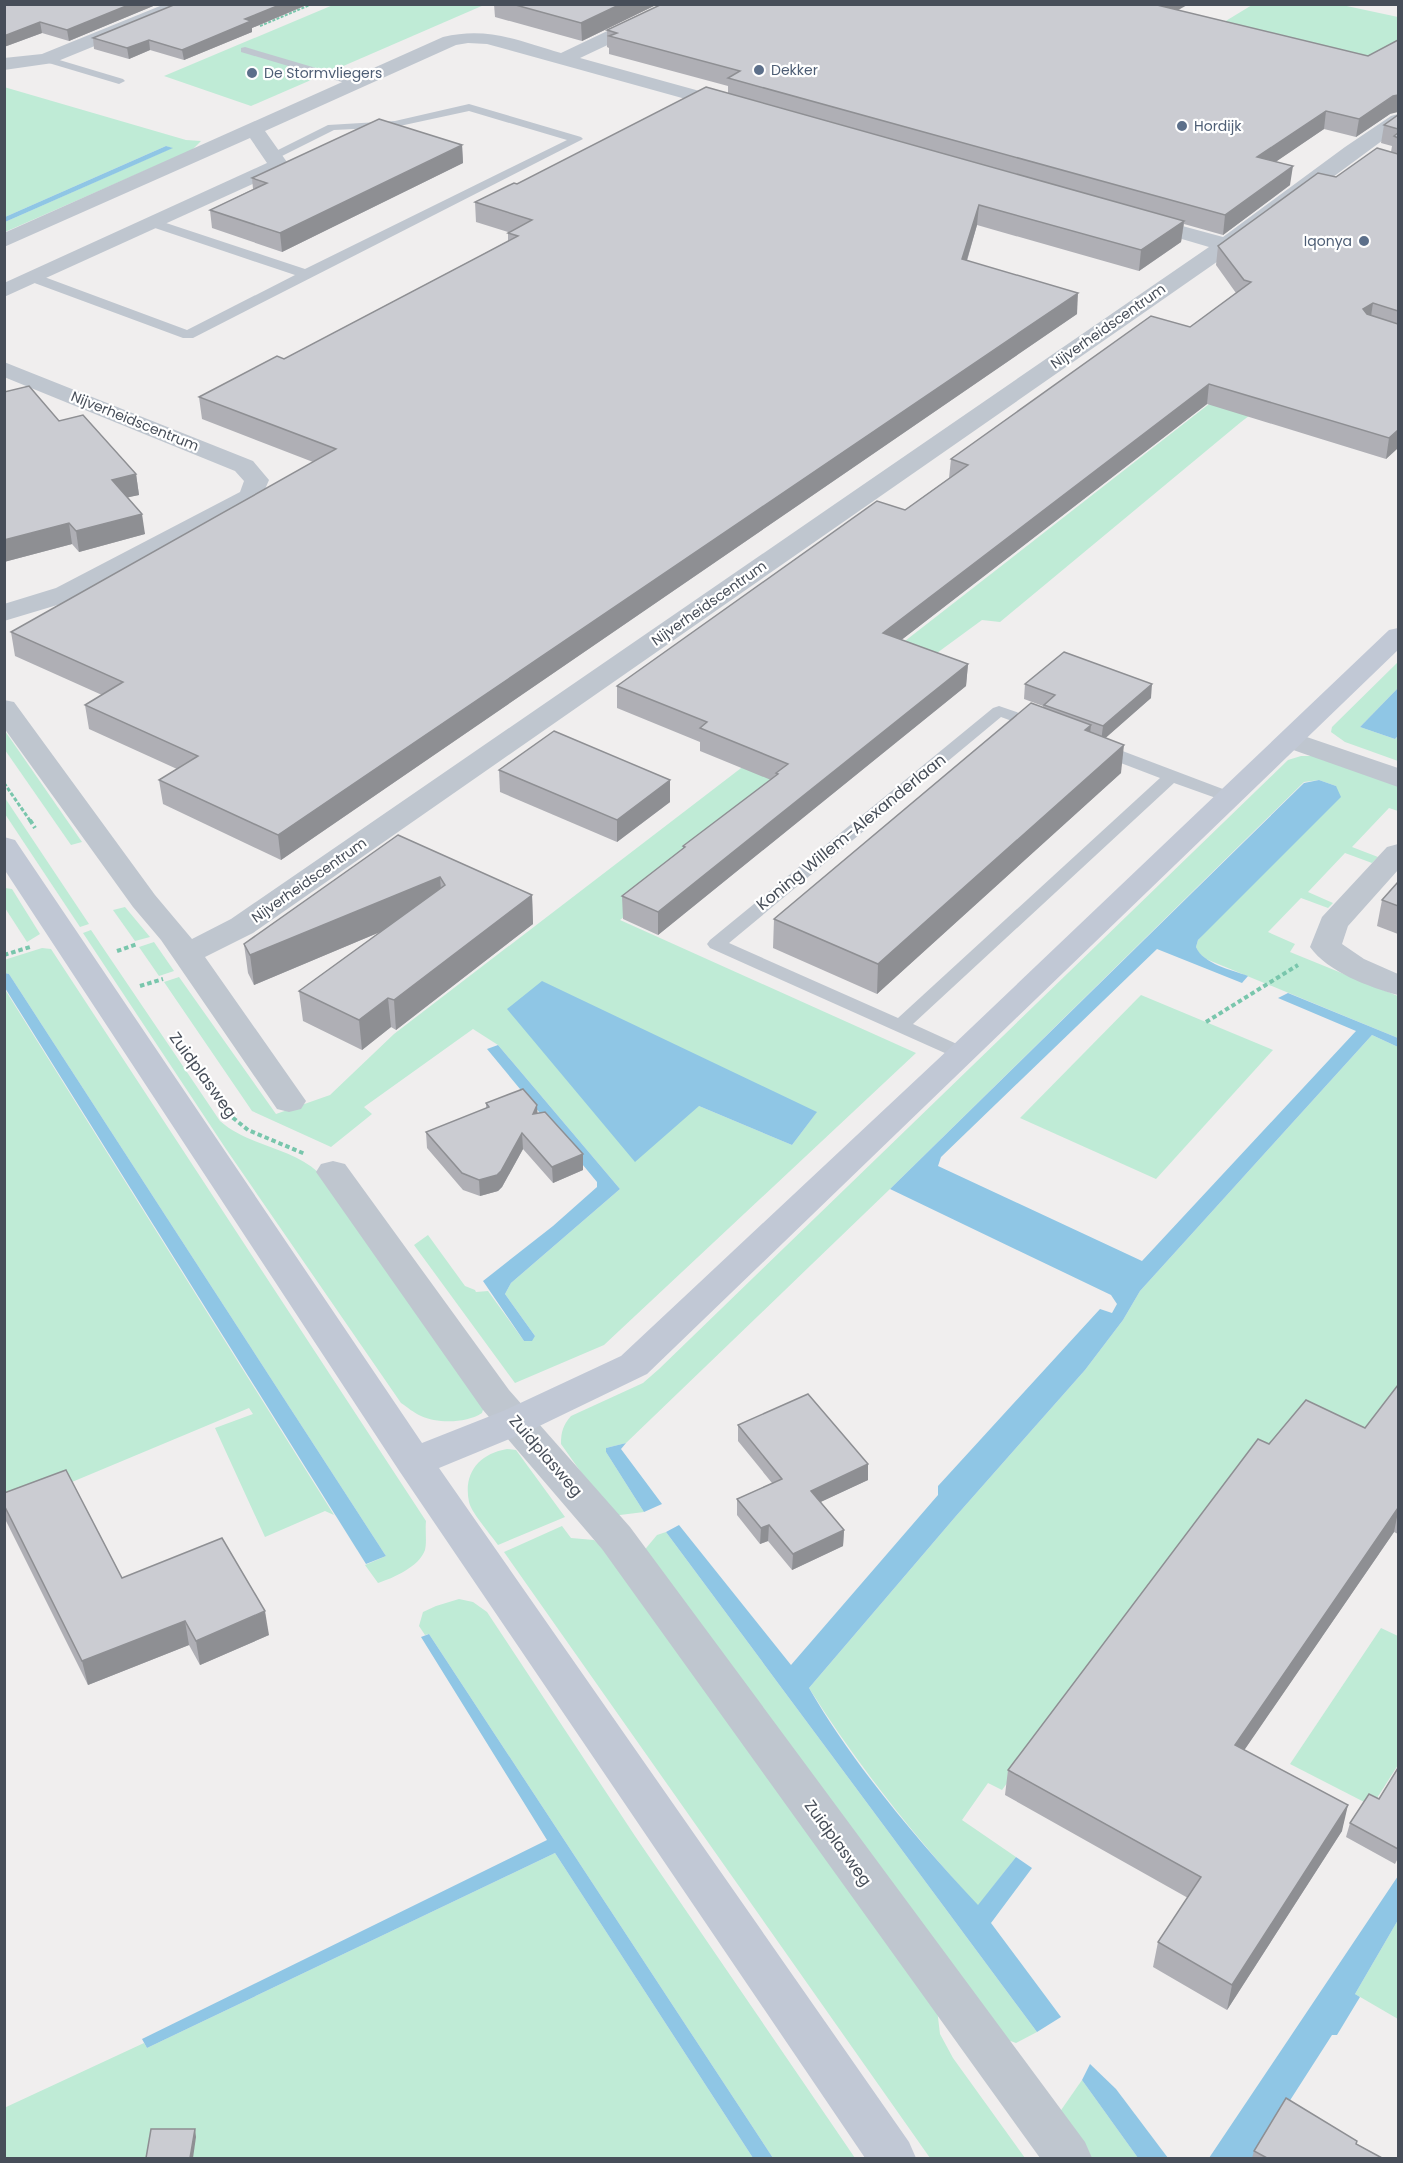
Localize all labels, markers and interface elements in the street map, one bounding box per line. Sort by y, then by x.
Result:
place label: Dekker [771,60,818,80]
place label: De Stormvliegers [264,63,382,83]
marker: Dekker [752,63,766,77]
marker: De Stormvliegers [245,66,259,80]
place label: Hordijk [1194,116,1242,136]
marker: Hordijk [1175,119,1189,133]
place label: Iqonya [1304,231,1352,251]
marker: Iqonya [1357,234,1371,248]
street label: Nijverheidscentrum [1046,279,1170,373]
street label: Nijverheidscentrum [68,386,202,456]
street label: Nijverheidscentrum [647,556,771,650]
street label: Koning Willem-Alexanderlaan [751,748,951,916]
street label: Nijverheidscentrum [247,833,371,927]
street label: Zuidplasweg [164,1027,242,1123]
street label: Zuidplasweg [504,1410,588,1502]
street label: Zuidplasweg [799,1795,877,1891]

